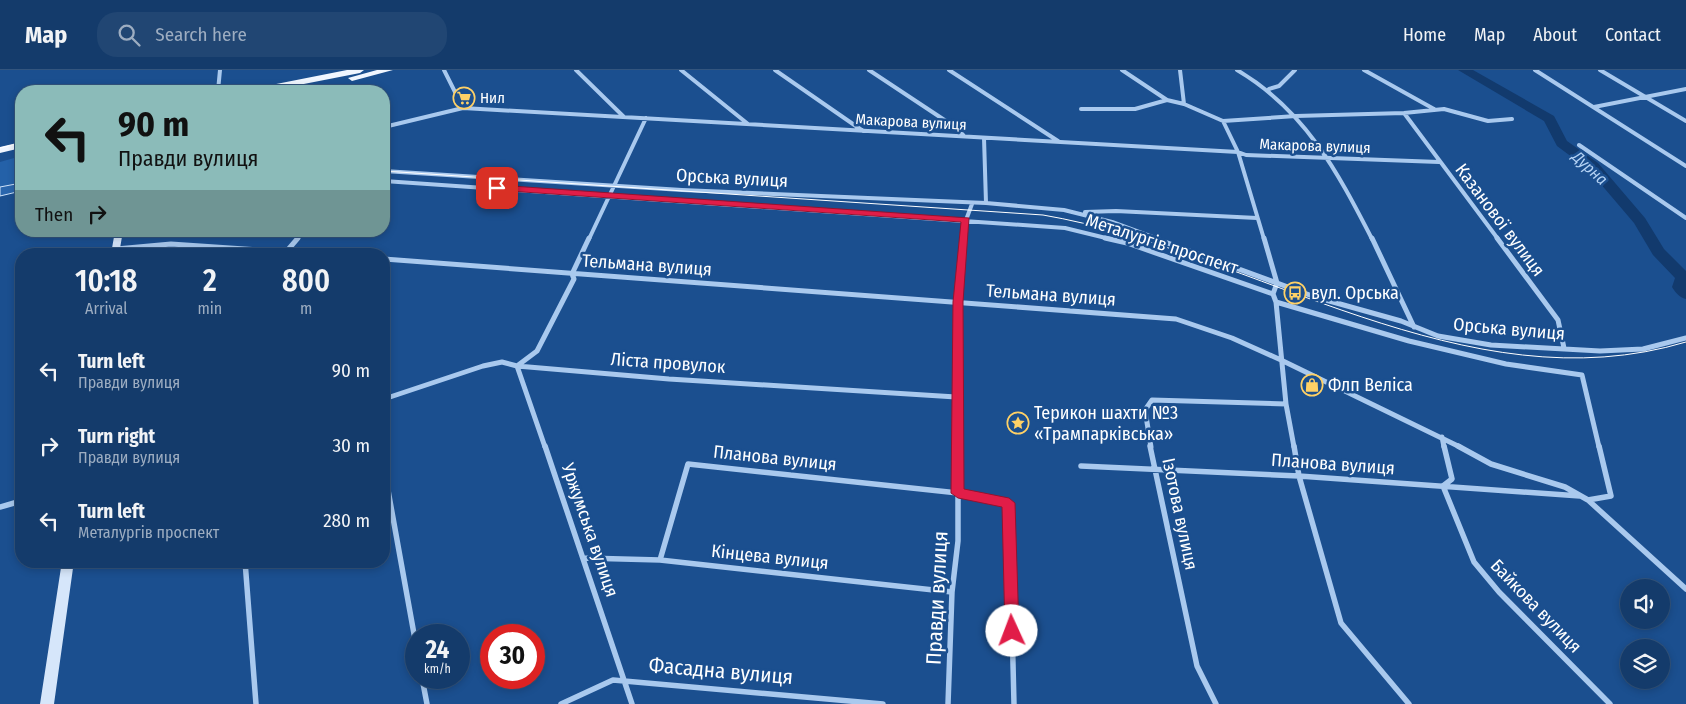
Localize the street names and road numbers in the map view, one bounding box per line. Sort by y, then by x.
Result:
street label: Макарова вулиця [855,110,967,134]
street label: Макарова вулиця [1259,135,1371,157]
street label: Казанової вулиця [1451,159,1549,281]
street label: Орська вулиця [675,164,789,192]
street label: Металургів проспект [1083,209,1242,279]
street label: Тельмана вулиця [581,249,713,281]
street label: Тельмана вулиця [985,279,1117,311]
street label: Орська вулиця [1452,313,1566,345]
street label: Ліста провулок [610,348,727,378]
street label: Планова вулиця [712,441,838,475]
street label: Планова вулиця [1270,449,1396,479]
street label: Ізотова вулиця [1157,456,1203,572]
street label: Уржумська вулиця [557,459,623,600]
street label: Правди вулиця [921,530,953,666]
street label: Кінцева вулиця [710,540,830,574]
street label: Байкова вулиця [1486,555,1586,657]
street label: Фасадна вулиця [648,652,794,690]

